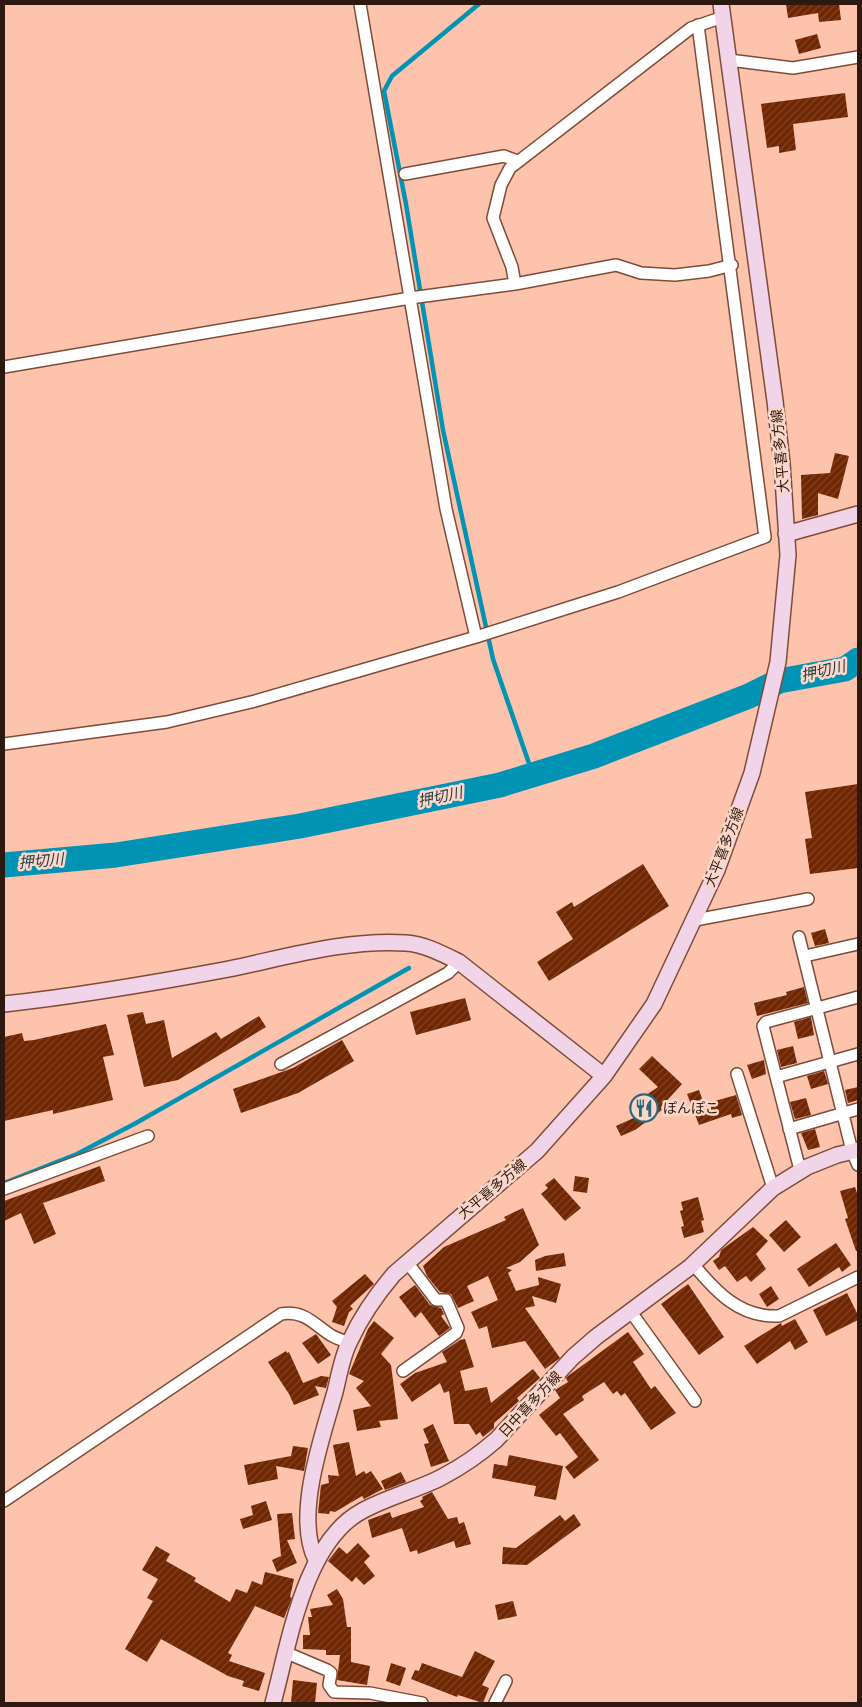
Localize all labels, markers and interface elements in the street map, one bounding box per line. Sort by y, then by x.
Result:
street label: 大平喜多方線 [768,408,793,494]
water label: 押切川 [799,657,849,685]
water label: 押切川 [416,783,466,810]
street label: 大平喜多方線 [701,805,747,889]
water label: 押切川 [18,850,66,872]
restaurant icon: ぽんぽこ [629,1093,659,1123]
place label: ぽんぽこ [663,1100,719,1117]
street label: 大平喜多方線 [455,1156,530,1223]
street label: 日中喜多方線 [496,1368,565,1441]

